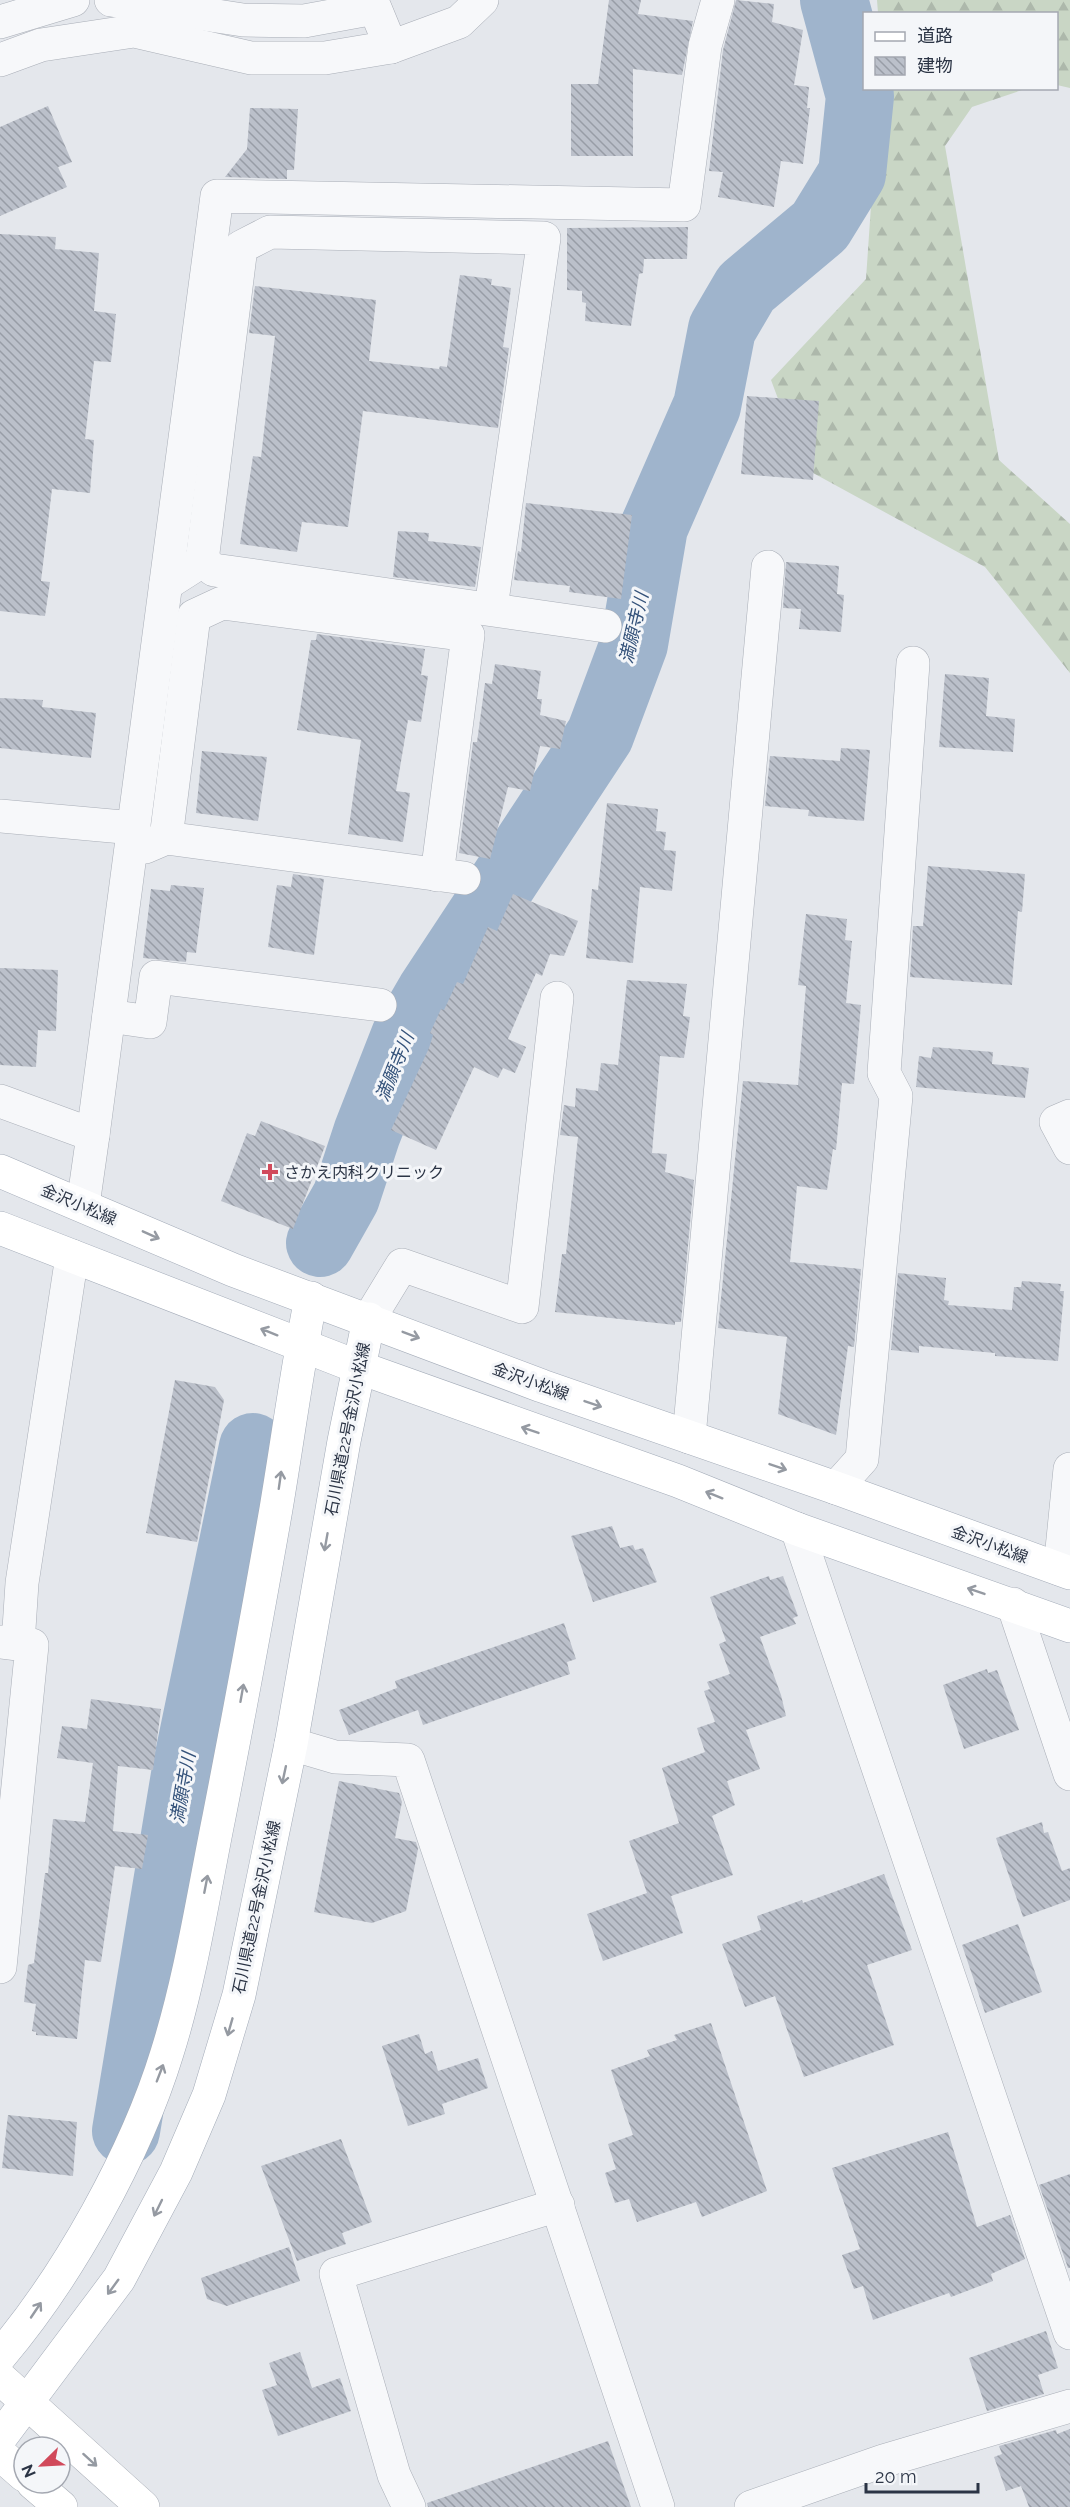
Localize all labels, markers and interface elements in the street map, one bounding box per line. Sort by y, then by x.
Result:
legend [863,12,1058,90]
text: 道路 [917,25,953,46]
text: 建物 [917,55,953,76]
water label: 満願寺川 [615,588,652,665]
water label: 満願寺川 [371,1028,419,1104]
marker: さかえ内科クリニック [261,1163,279,1181]
place label: さかえ内科クリニック [284,1163,444,1182]
street label: 金沢小松線 [38,1180,119,1229]
one-way arrow [141,1230,159,1241]
one-way arrow [260,1326,279,1337]
one-way arrow [401,1331,420,1342]
street label: 石川県道22号金沢小松線 [321,1341,374,1518]
street label: 金沢小松線 [490,1359,572,1404]
one-way arrow [583,1399,602,1410]
one-way arrow [521,1423,540,1434]
one-way arrow [768,1463,787,1474]
one-way arrow [275,1471,286,1490]
one-way arrow [705,1489,724,1500]
street label: 金沢小松線 [949,1522,1031,1567]
one-way arrow [320,1531,331,1551]
one-way arrow [967,1585,986,1596]
one-way arrow [237,1683,248,1703]
water label: 満願寺川 [166,1749,199,1825]
one-way arrow [278,1765,289,1784]
street label: 石川県道22号金沢小松線 [229,1819,284,1995]
one-way arrow [201,1875,212,1894]
one-way arrow [223,2017,235,2036]
one-way arrow [155,2064,166,2083]
one-way arrow [152,2199,164,2217]
one-way arrow [107,2279,119,2295]
one-way arrow [30,2302,43,2319]
north arrow [12,2435,72,2495]
one-way arrow [82,2453,97,2467]
scale bar [866,2456,978,2494]
text: N [18,2461,40,2480]
text: 20 m [875,2466,917,2487]

